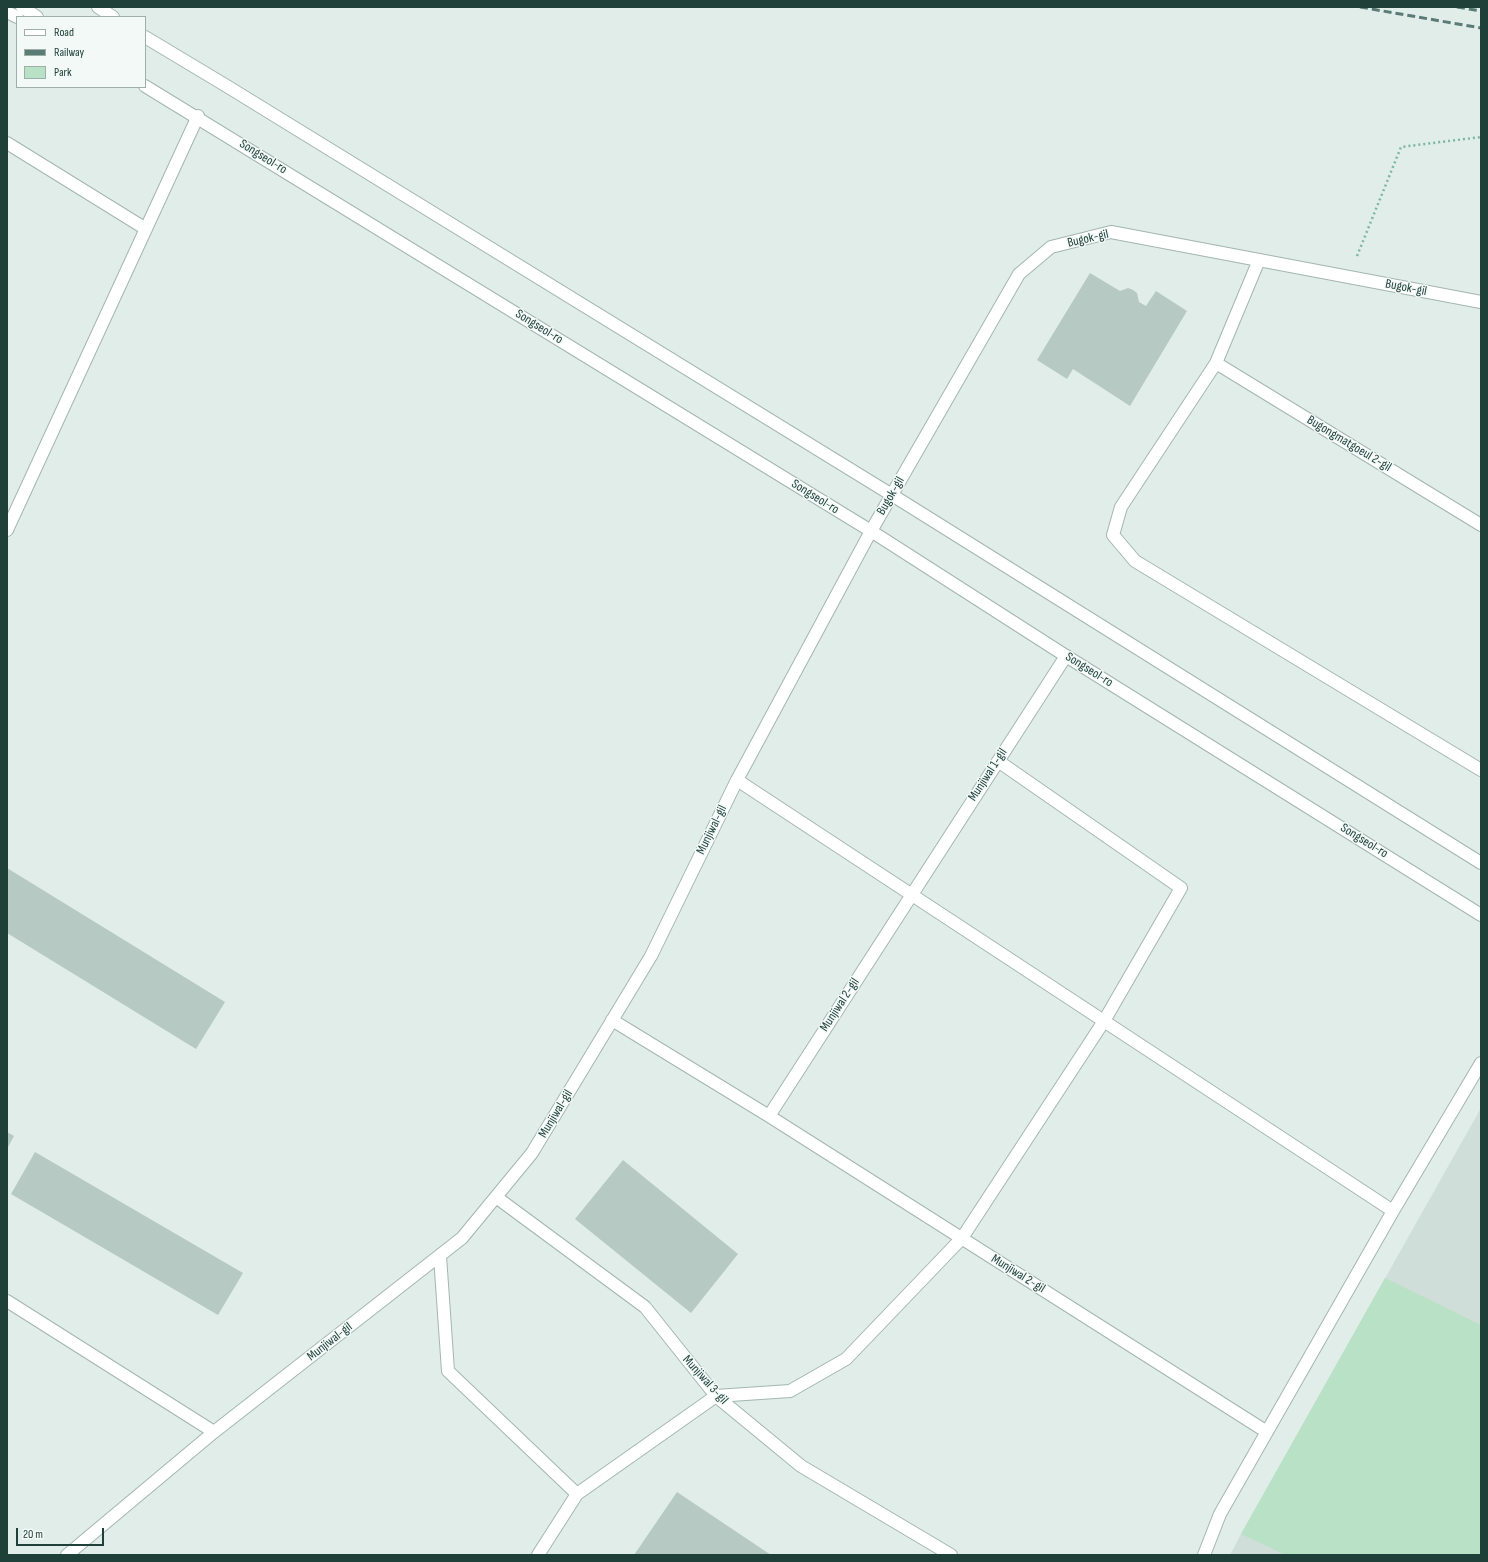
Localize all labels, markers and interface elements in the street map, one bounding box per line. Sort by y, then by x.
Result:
legend [16,16,146,88]
text: Road [54,25,74,40]
text: Railway [54,45,84,60]
text: Park [54,65,72,80]
street label: Songseol-ro [236,136,290,178]
street label: Bugok-gil [1066,227,1110,251]
street label: Bugok-gil [1384,276,1428,300]
street label: Songseol-ro [512,306,566,348]
street label: Bugongmatgoeul 2-gil [1304,413,1394,475]
street label: Bugok-gil [874,474,908,518]
street label: Songseol-ro [788,476,842,518]
street label: Songseol-ro [1062,649,1116,691]
street label: Munjiwal 1-gil [965,746,1011,804]
street label: Munjiwal-gil [693,803,731,857]
street label: Songseol-ro [1337,820,1391,862]
street label: Munjiwal 2-gil [817,975,863,1035]
street label: Munjiwal-gil [536,1087,576,1141]
street label: Munjiwal 2-gil [988,1251,1048,1297]
street label: Munjiwal-gil [304,1320,356,1364]
street label: Munjiwal 3-gil [679,1352,731,1408]
scale bar [18,1520,106,1546]
text: 20 m [23,1527,43,1542]

